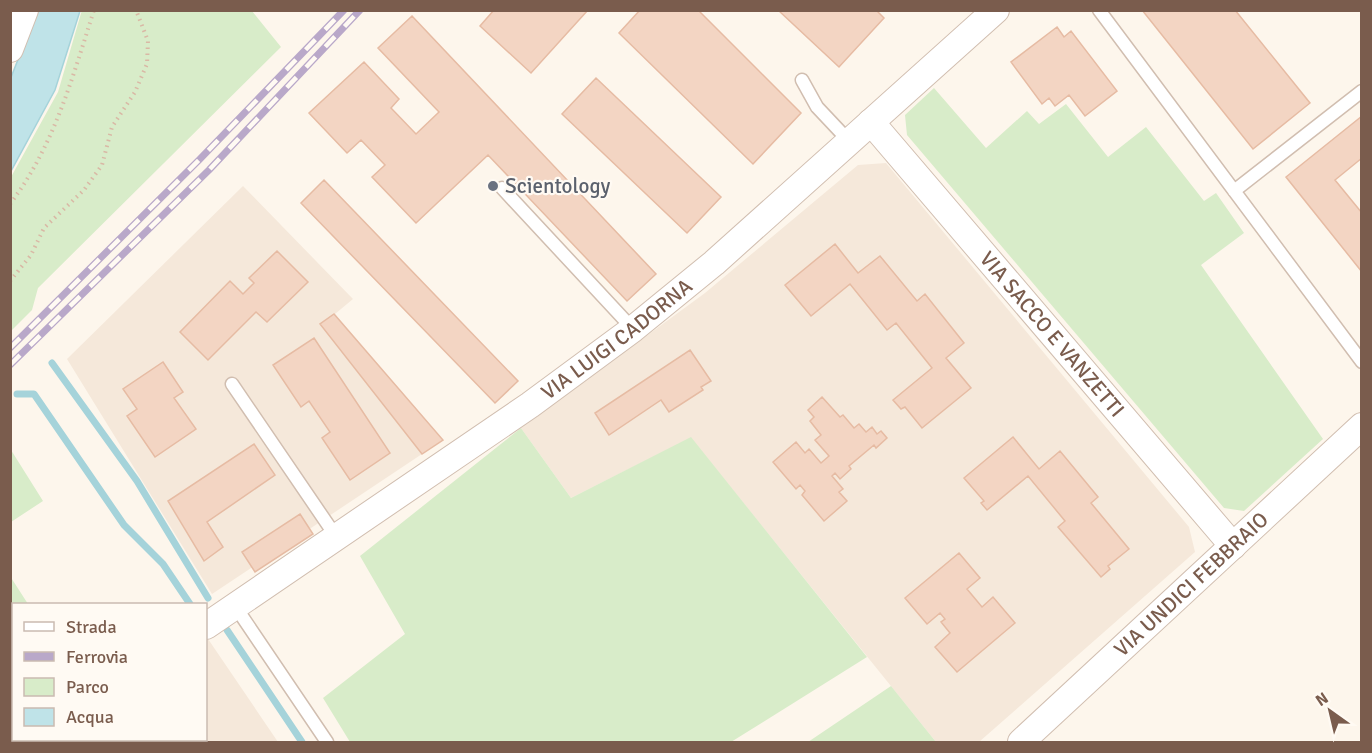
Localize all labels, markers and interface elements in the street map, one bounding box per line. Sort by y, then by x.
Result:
place label: Scientology [505,173,610,199]
marker: Scientology [486,179,500,193]
street label: VIA SACCO E VANZETTI [974,246,1130,422]
street label: VIA LUIGI CADORNA [536,273,698,405]
street label: VIA UNDICI FEBBRAIO [1109,506,1274,662]
legend [12,603,207,741]
text: Strada [66,616,117,638]
text: Ferrovia [66,646,128,668]
text: Parco [66,676,109,698]
north arrow [1300,681,1360,741]
text: N [1312,688,1332,711]
text: Acqua [66,706,114,728]

